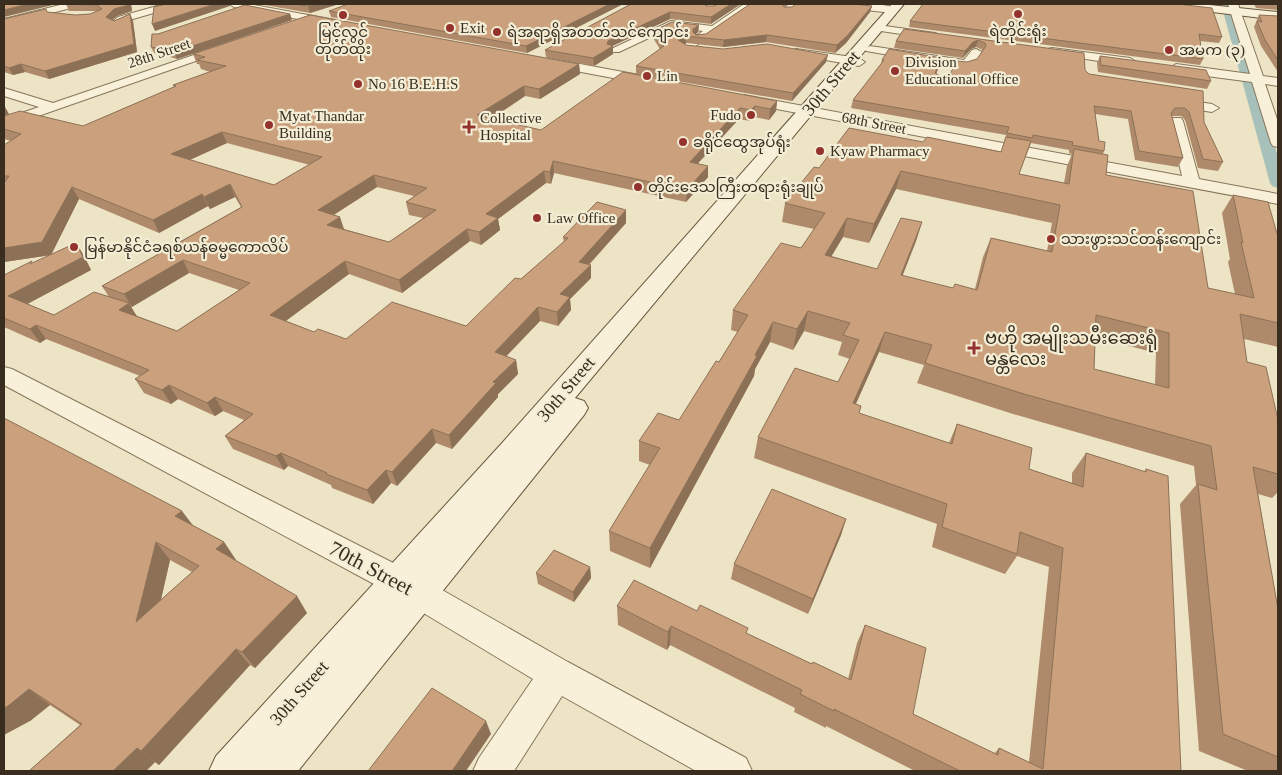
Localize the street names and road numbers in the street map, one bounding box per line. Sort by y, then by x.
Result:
street label: 28th Street [125,35,193,71]
street label: 30th Street [798,47,864,119]
street label: 68th Street [840,109,908,137]
street label: 30th Street [533,353,599,425]
street label: 70th Street [325,536,417,600]
street label: 30th Street [266,657,332,729]

